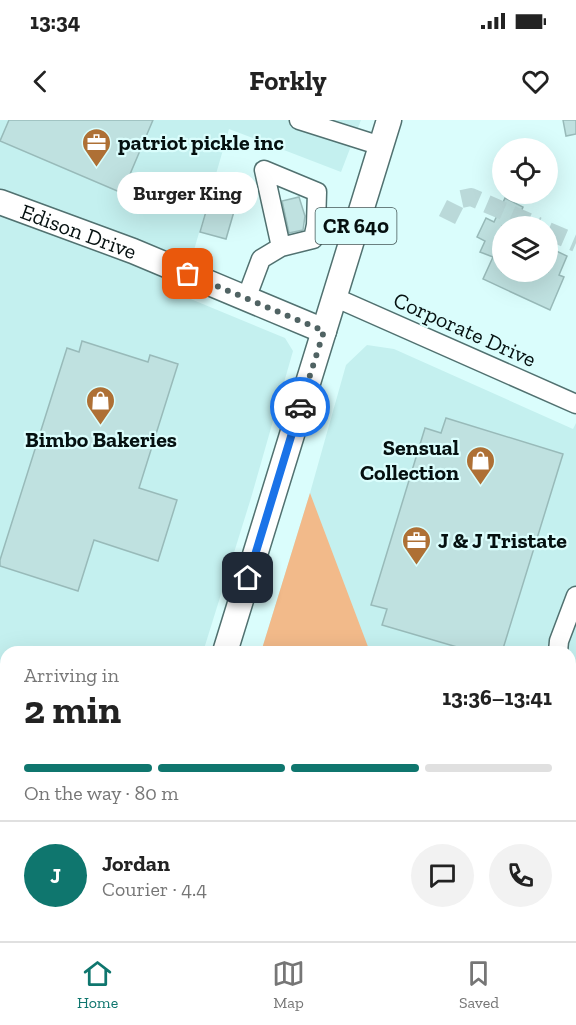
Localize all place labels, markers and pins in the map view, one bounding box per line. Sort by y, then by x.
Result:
office icon: patriot pickle inc [81,126,113,168]
place label: patriot pickle inc [118,129,284,156]
callout: Burger King [118,172,258,214]
pin [162,248,213,299]
shop icon: Bimbo Bakeries [85,384,117,426]
place label: Bimbo Bakeries [25,426,177,453]
place label: Sensual Collection [360,434,459,486]
shop icon: Sensual Collection [464,444,496,486]
office icon: J & J Tristate [401,524,433,566]
place label: J & J Tristate [438,527,567,554]
pin [222,552,273,603]

